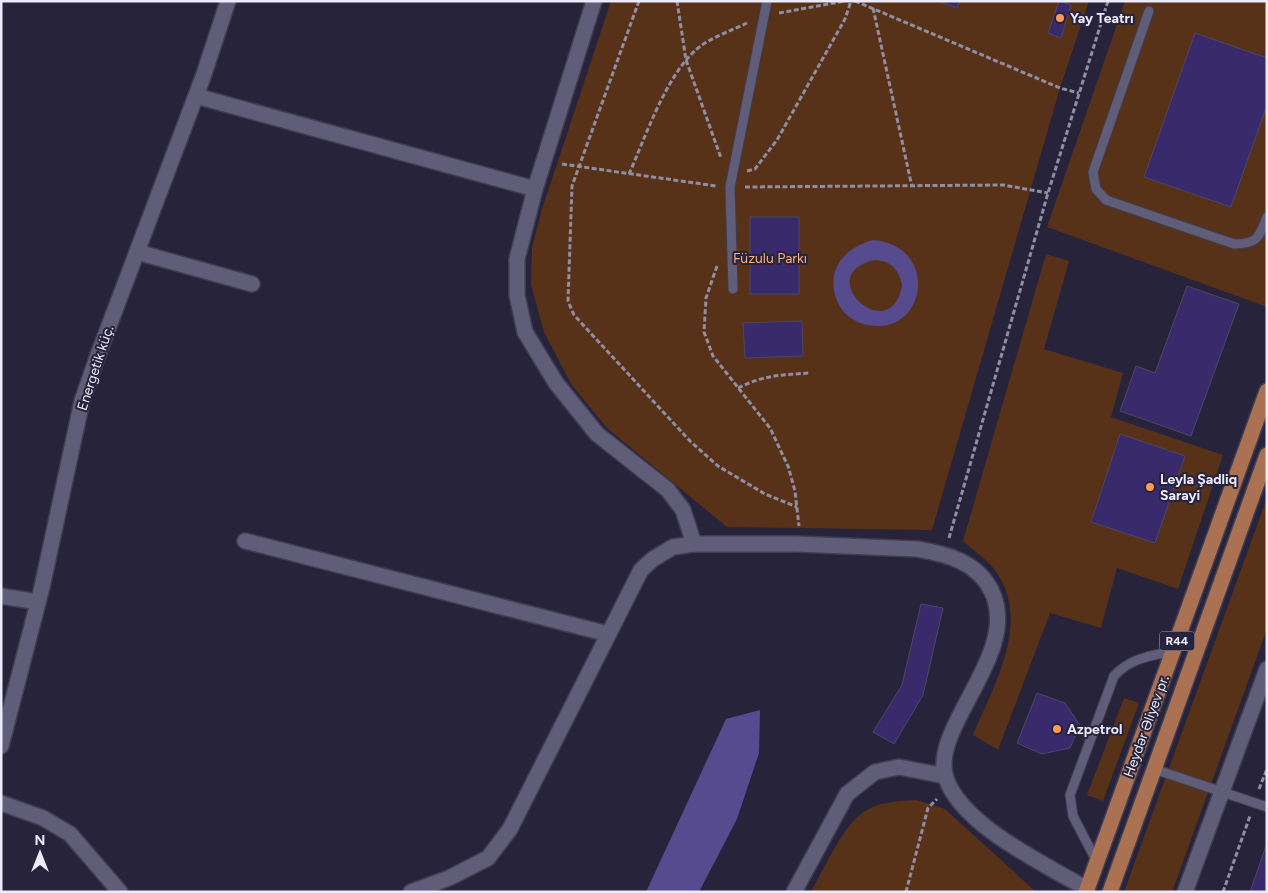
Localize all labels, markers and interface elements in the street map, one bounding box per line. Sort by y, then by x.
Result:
place label: Yay Teatrı [1070,10,1134,27]
marker: Yay Teatrı [1054,12,1066,24]
park label: Füzulu Parkı [733,250,807,267]
street label: Energetik küç. [74,323,117,413]
place label: Leyla Şadliq Sarayi [1160,471,1237,504]
marker: Leyla Şadliq Sarayi [1144,481,1156,493]
road number: R44 [1160,631,1194,650]
street label: Heydər Əliyev pr. [1120,673,1173,780]
place label: Azpetrol [1067,721,1122,738]
marker: Azpetrol [1051,723,1063,735]
north arrow [15,828,65,878]
text: N [35,832,45,849]

